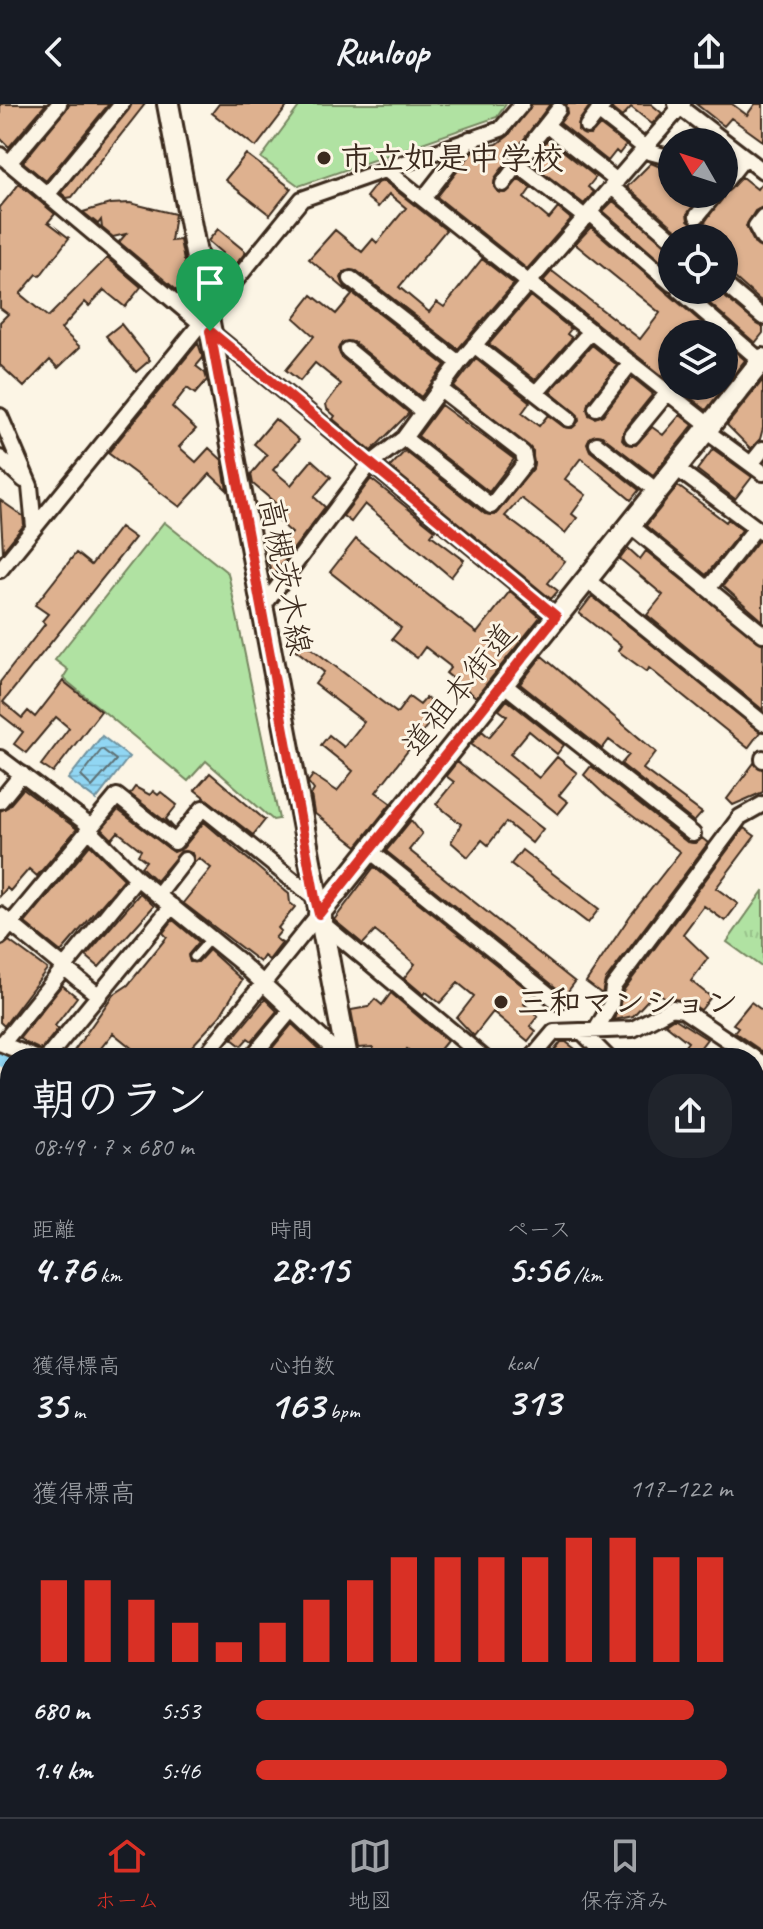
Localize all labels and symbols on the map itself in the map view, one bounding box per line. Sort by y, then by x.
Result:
north arrow [658,128,738,208]
place label: 市立如是中学校 [340,138,564,179]
marker: 市立如是中学校 [315,149,333,167]
pin [176,249,244,331]
street label: 高槻茨木線 [250,494,321,659]
street label: 道祖本街道 [393,614,526,764]
place label: 三和マンション [517,982,738,1023]
marker: 三和マンション [492,993,510,1011]

